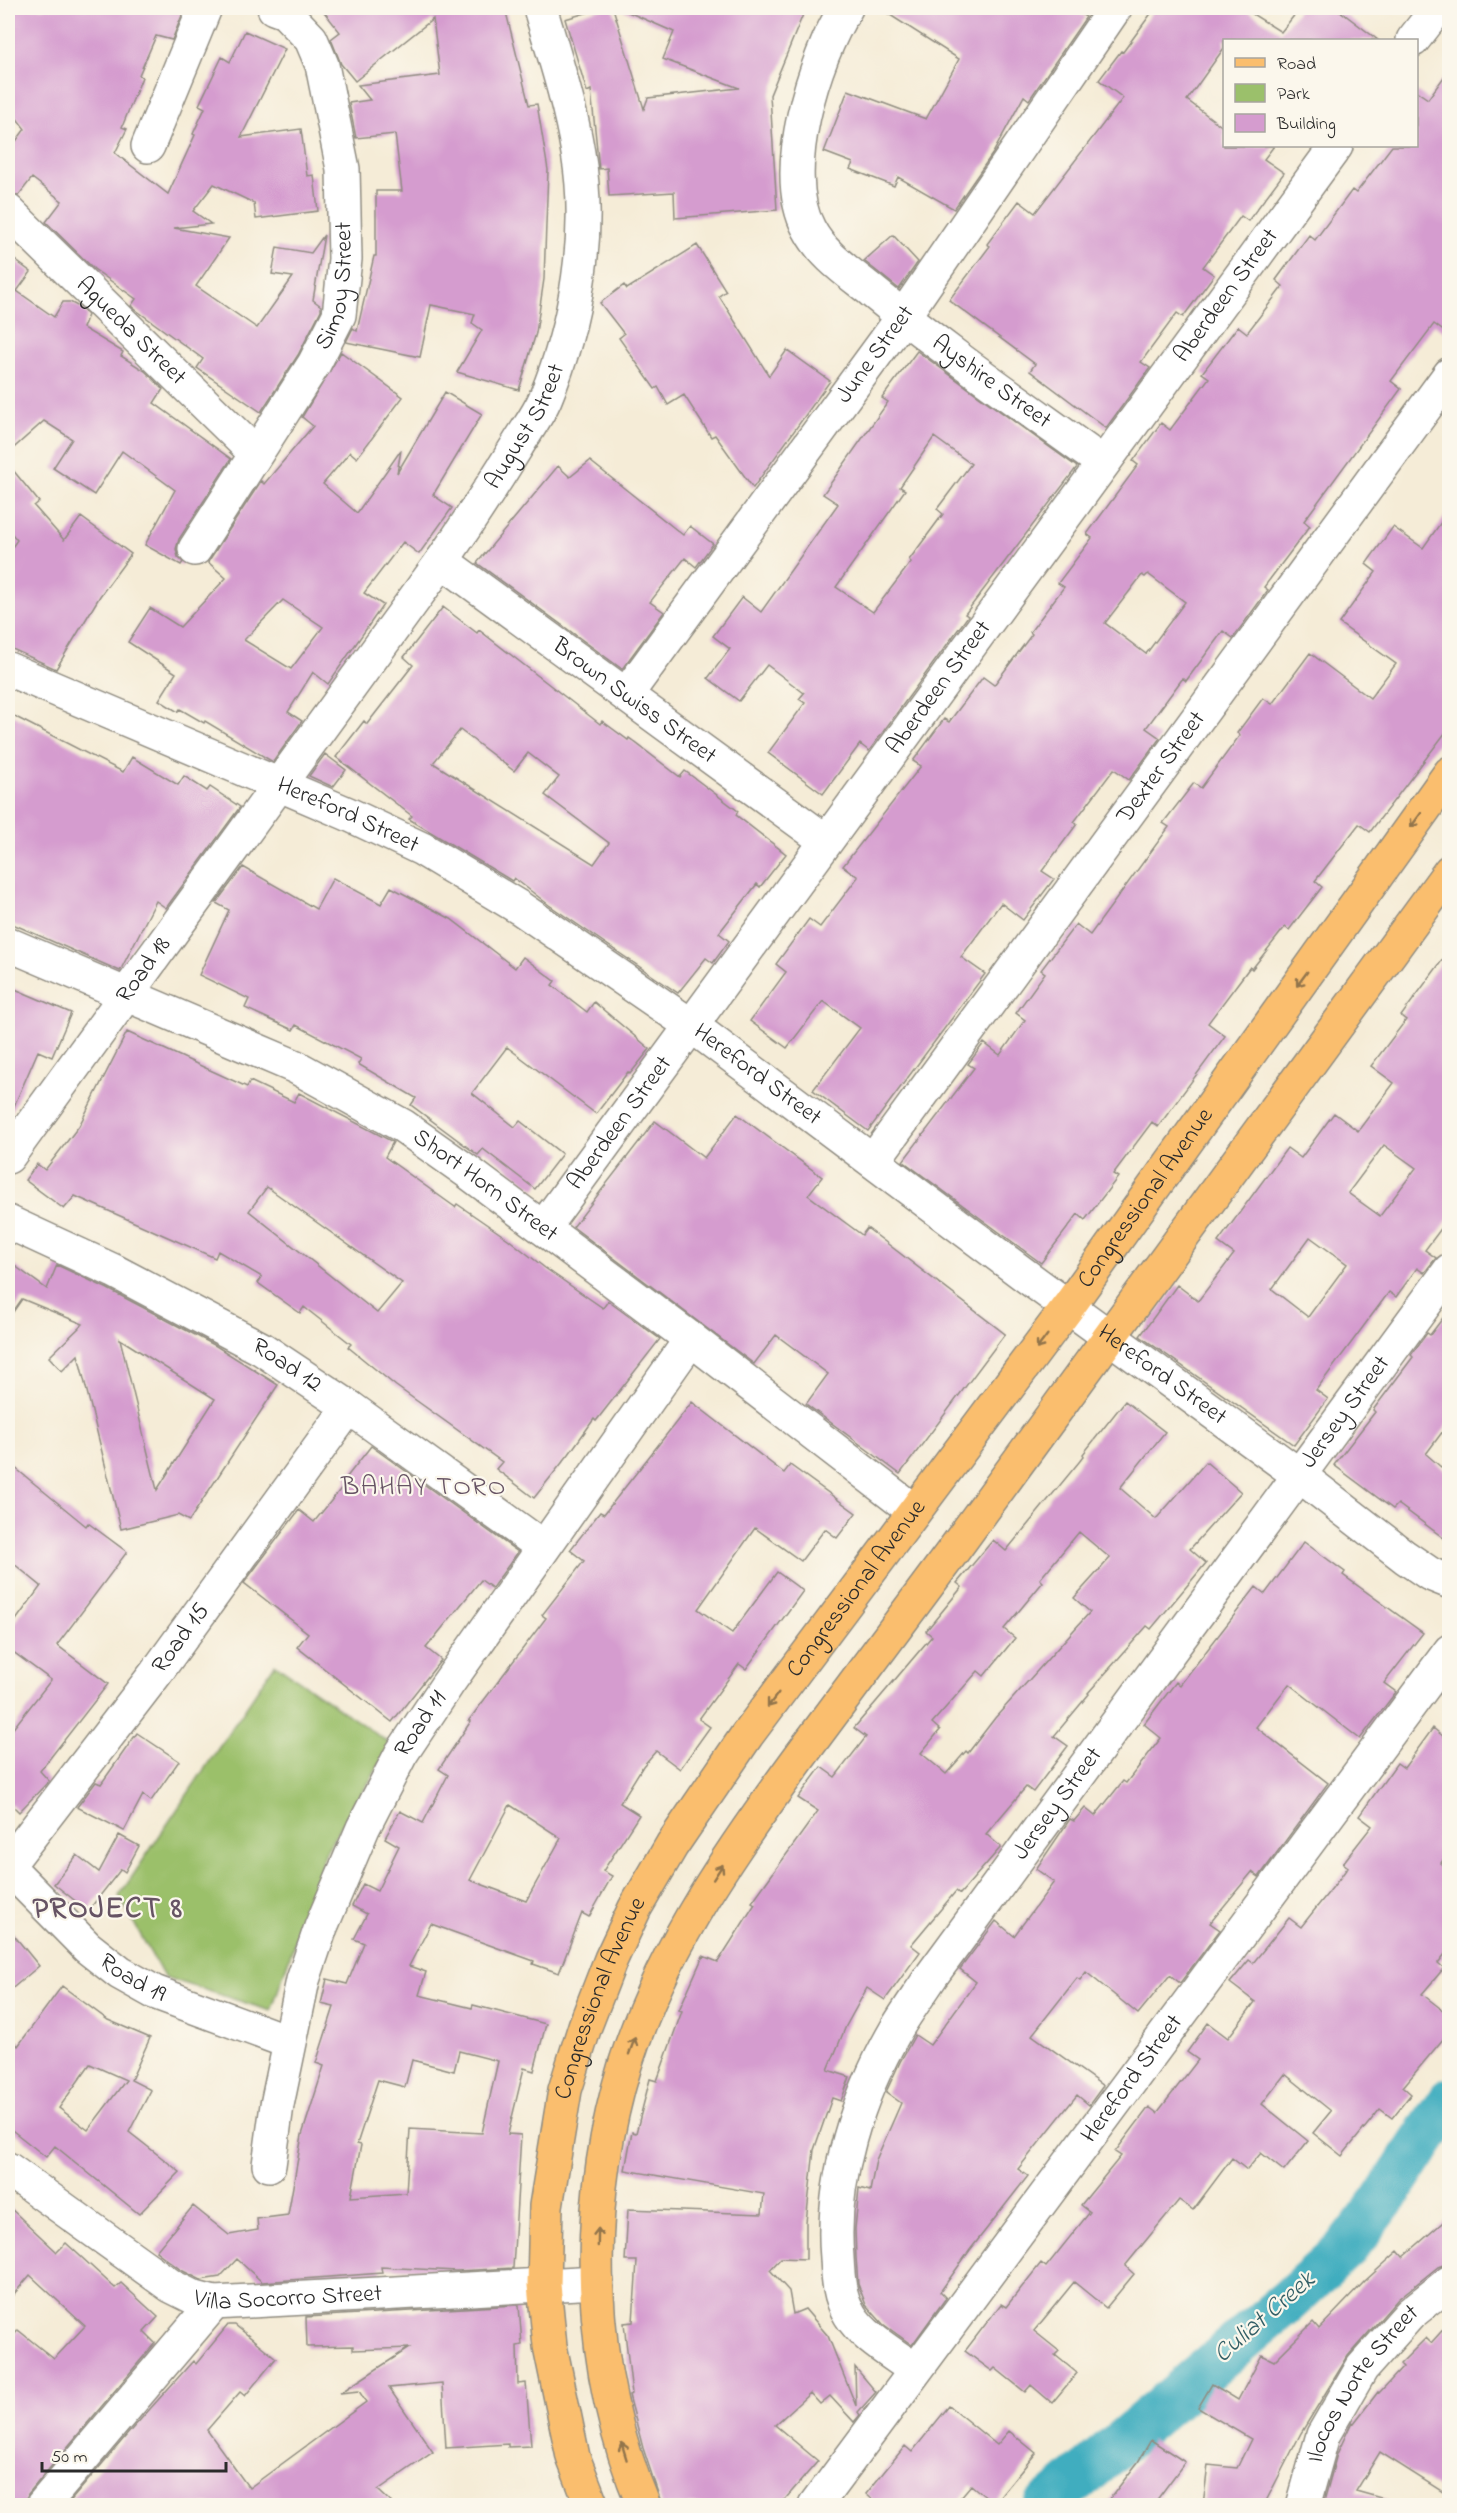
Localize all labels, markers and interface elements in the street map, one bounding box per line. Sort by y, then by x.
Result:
legend [1223,39,1418,147]
text: Road [1277,52,1316,78]
text: Park [1277,82,1310,108]
text: Building [1276,112,1336,139]
street label: Aberdeen Street [1165,221,1288,370]
street label: Simoy Street [306,222,362,356]
street label: Agueda Street [68,269,194,394]
street label: June Street [827,298,923,411]
street label: Ayshire Street [924,327,1059,438]
street label: August Street [476,359,574,496]
street label: Aberdeen Street [878,613,1000,762]
street label: Brown Swiss Street [544,629,724,773]
street label: Dexter Street [1108,704,1215,832]
street label: Hereford Street [271,768,425,863]
one-way arrow [1409,812,1422,828]
street label: Road 18 [108,930,180,1011]
one-way arrow [1296,970,1308,987]
street label: Hereford Street [686,1015,829,1135]
street label: Aberdeen Street [559,1049,681,1198]
street label: Congressional Avenue [1069,1101,1223,1296]
street label: Short Horn Street [405,1120,565,1251]
street label: Hereford Street [1090,1316,1234,1434]
street label: Road 12 [246,1329,329,1402]
one-way arrow [1035,1334,1048,1350]
street label: Jersey Street [1292,1348,1399,1476]
district label: BAHAY TORO [340,1468,507,1507]
street label: Congressional Avenue [778,1492,935,1685]
street label: Road 15 [143,1596,219,1681]
street label: Road 11 [386,1683,456,1764]
one-way arrow [767,1691,780,1707]
street label: Jersey Street [1004,1740,1111,1868]
one-way arrow [713,1864,725,1881]
district label: PROJECT 8 [33,1888,183,1932]
street label: Congressional Avenue [546,1890,655,2102]
street label: Road 19 [91,1945,171,2013]
street label: Hereford Street [1073,2007,1192,2151]
one-way arrow [628,2037,639,2056]
one-way arrow [592,2228,604,2248]
water label: Culiat Creek [1206,2262,1326,2373]
street label: Villa Socorro Street [189,2276,383,2320]
street label: Ilocos Norte Street [1298,2296,1426,2467]
scale bar [42,2435,226,2473]
one-way arrow [618,2442,629,2461]
text: 50 m [51,2445,88,2471]

